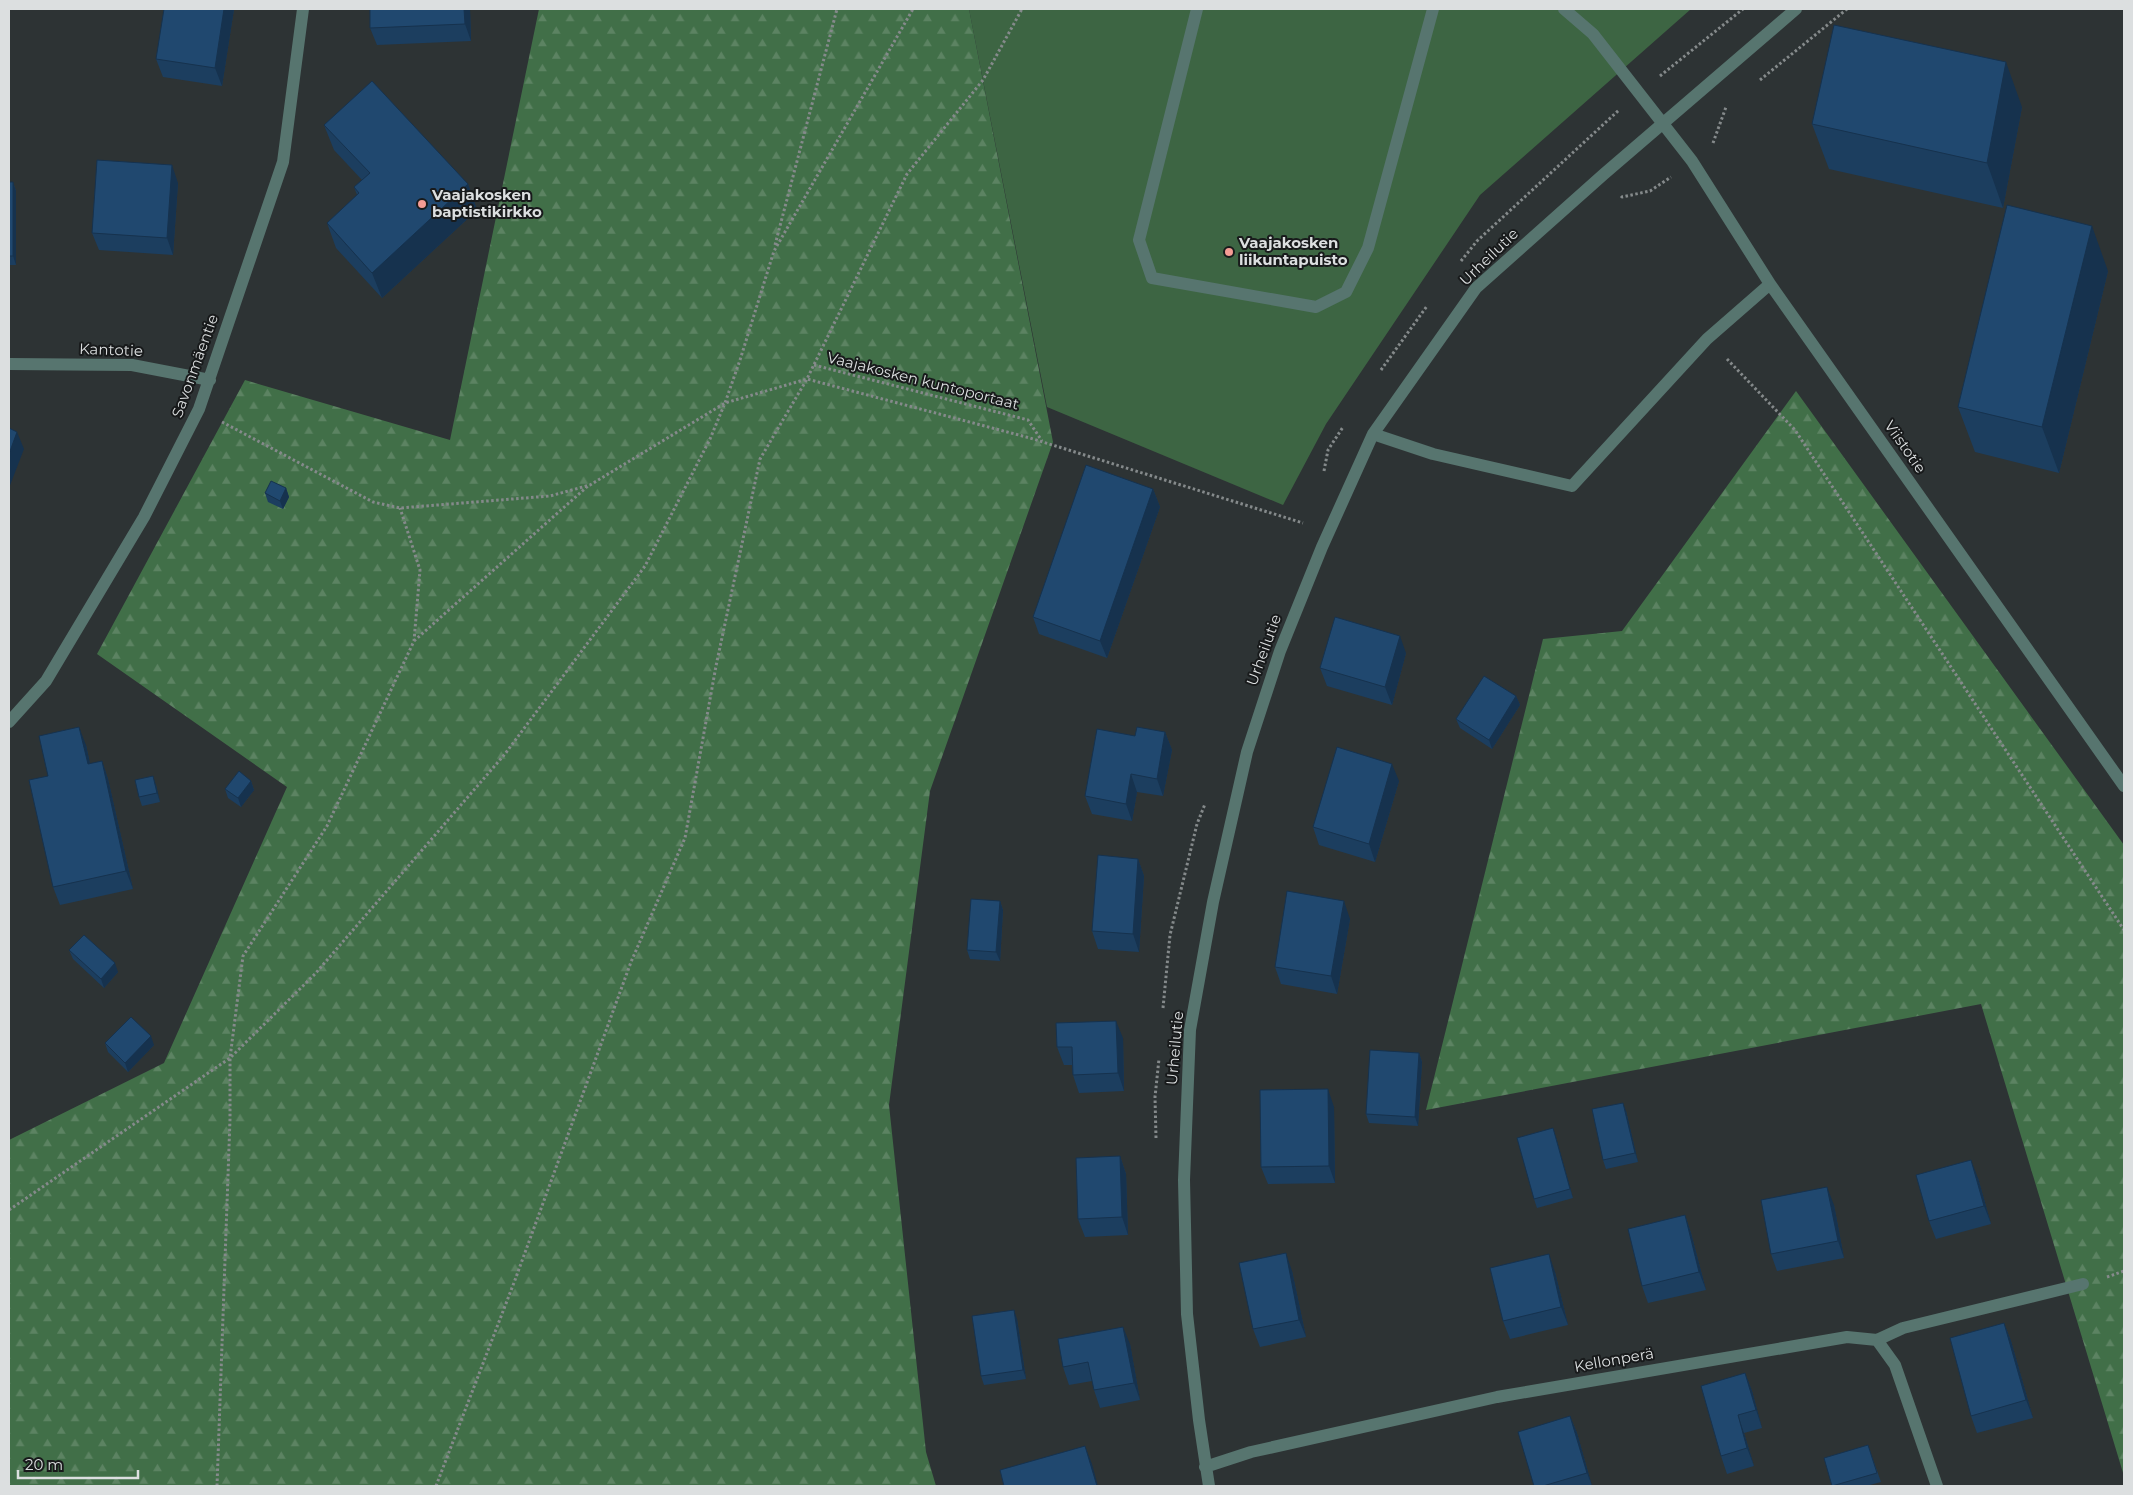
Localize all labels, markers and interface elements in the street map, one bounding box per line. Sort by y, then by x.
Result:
place label: Vaajakosken baptistikirkko [431,185,542,221]
marker: Vaajakosken baptistikirkko [416,198,428,210]
street label: Urheilutie [1455,224,1522,289]
place label: Vaajakosken liikuntapuisto [1238,233,1348,269]
marker: Vaajakosken liikuntapuisto [1223,246,1235,258]
street label: Savonmäentie [167,312,222,420]
street label: Kantotie [79,339,143,360]
street label: Vaajakosken kuntoportaat [825,347,1021,414]
street label: Viistotie [1880,417,1930,477]
street label: Urheilutie [1242,612,1285,688]
street label: Urheilutie [1162,1010,1187,1086]
street label: Kellonperä [1573,1343,1655,1376]
scale bar [18,1448,138,1480]
text: 20 m [25,1455,63,1474]

